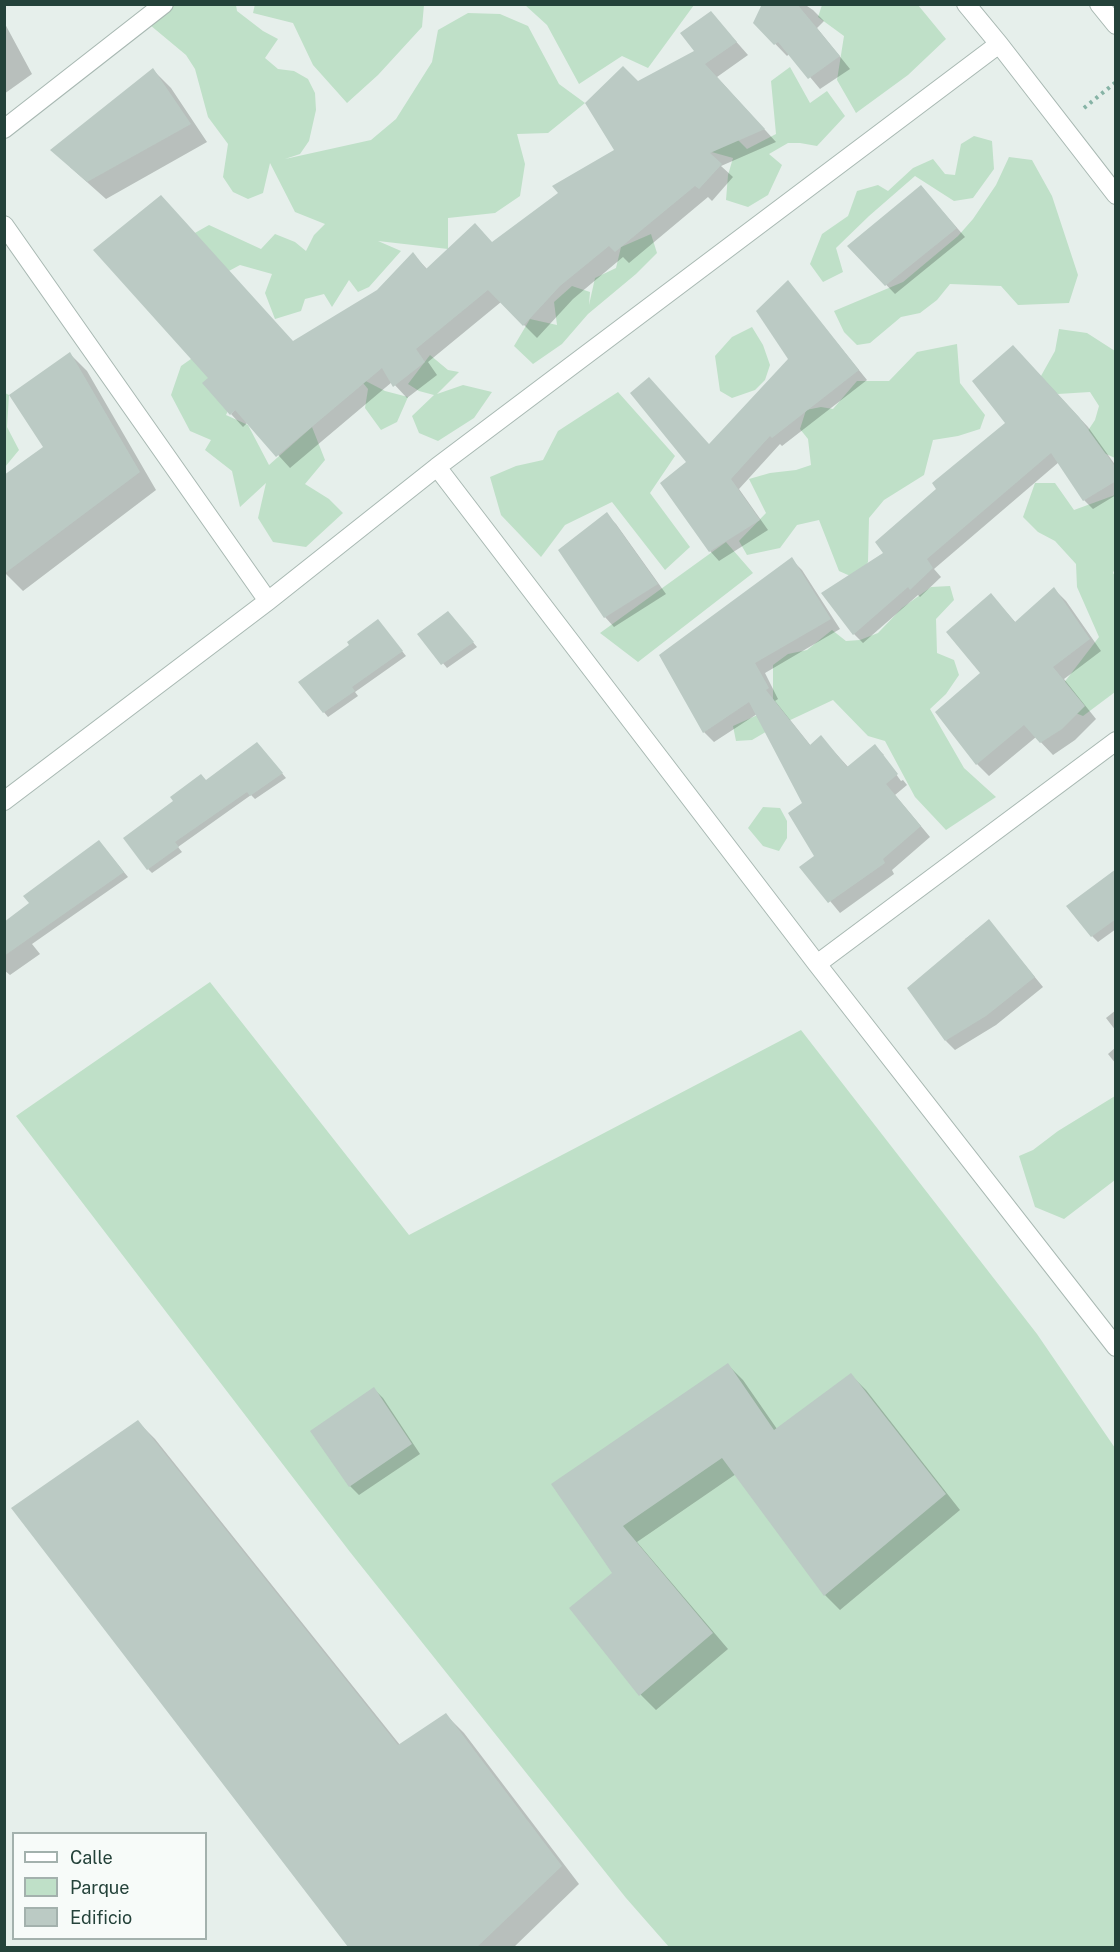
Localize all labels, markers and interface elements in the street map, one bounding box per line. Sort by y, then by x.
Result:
legend [12,1832,207,1940]
text: Calle [70,1847,113,1868]
text: Parque [70,1877,130,1898]
text: Edificio [70,1907,132,1928]

